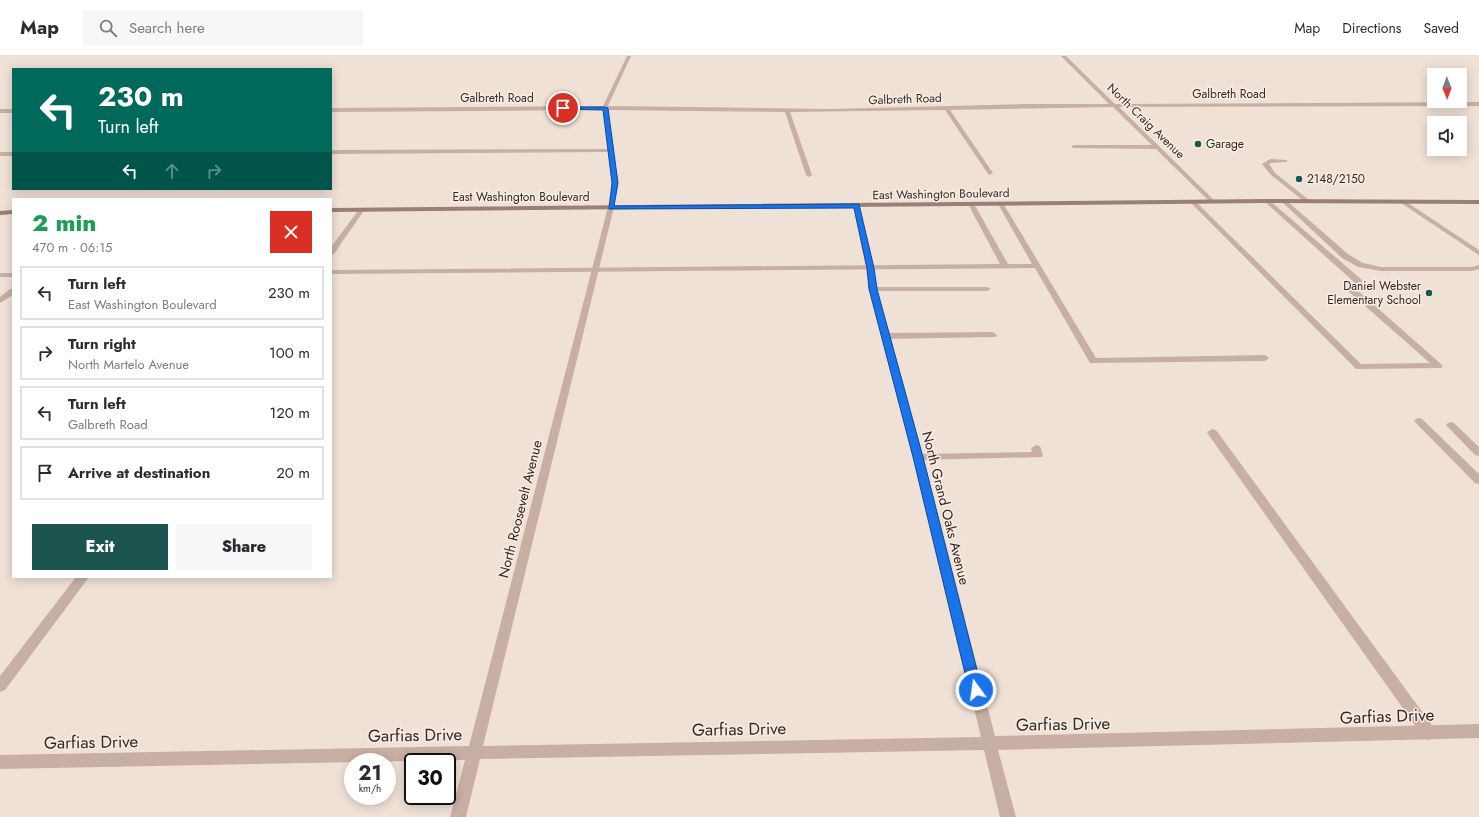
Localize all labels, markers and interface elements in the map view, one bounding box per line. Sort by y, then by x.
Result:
search box [83,10,363,46]
text: Map [20,14,59,41]
icon: search [97,17,119,39]
text: Search here [129,17,205,39]
text: Map [1294,18,1320,38]
text: Directions [1342,18,1402,38]
text: Saved [1424,18,1459,38]
north arrow [1427,68,1467,108]
map controls [1427,68,1467,156]
text: 230 m [98,76,184,117]
street label: North Craig Avenue [1103,79,1189,163]
icon: left [32,84,84,136]
street label: Galbreth Road [1192,85,1266,103]
street label: Galbreth Road [460,89,534,107]
street label: Galbreth Road [868,89,942,109]
pin [546,91,580,125]
icon: arrive [552,97,574,119]
text: Turn left [98,114,158,140]
button: sound [1427,116,1467,156]
place label: Garage [1206,135,1244,153]
marker: Garage [1193,139,1203,149]
icon: left [119,160,141,182]
icon: ahead [161,160,183,182]
icon: right [203,160,225,182]
place label: 2148/2150 [1307,170,1365,188]
marker: 2148/2150 [1294,174,1304,184]
street label: East Washington Boulevard [872,184,1010,204]
street label: East Washington Boulevard [452,188,590,206]
text: 2 min [32,205,96,240]
button: close [270,211,312,253]
text: 470 m · 06:15 [32,238,112,257]
text: Turn left [68,273,126,295]
place label: Daniel Webster Elementary School [1327,277,1422,309]
icon: left [34,282,56,304]
text: 230 m [268,282,310,304]
marker: Daniel Webster Elementary School [1424,288,1434,298]
text: East Washington Boulevard [68,295,217,314]
text: Turn right [68,333,136,355]
icon: right [34,342,56,364]
text: 100 m [269,342,310,364]
text: North Martelo Avenue [68,355,189,374]
text: Turn left [68,393,126,415]
icon: left [34,402,56,424]
text: 120 m [270,402,310,424]
text: Galbreth Road [68,415,148,434]
street label: North Grand Oaks Avenue [917,429,975,587]
street label: North Roosevelt Avenue [493,438,547,580]
icon: arrive [34,462,56,484]
text: Arrive at destination [68,462,210,484]
text: 20 m [276,462,310,484]
button: Exit [32,524,168,570]
button: Share [176,524,312,570]
position arrow [955,669,997,711]
street label: Garfias Drive [1339,702,1435,730]
street label: Garfias Drive [1016,711,1111,737]
street label: Garfias Drive [692,716,787,742]
street label: Garfias Drive [368,722,463,748]
street label: Garfias Drive [44,729,139,755]
speed limit sign: 30 [404,753,456,805]
text: 21 [358,759,382,788]
text: km/h [359,781,381,796]

